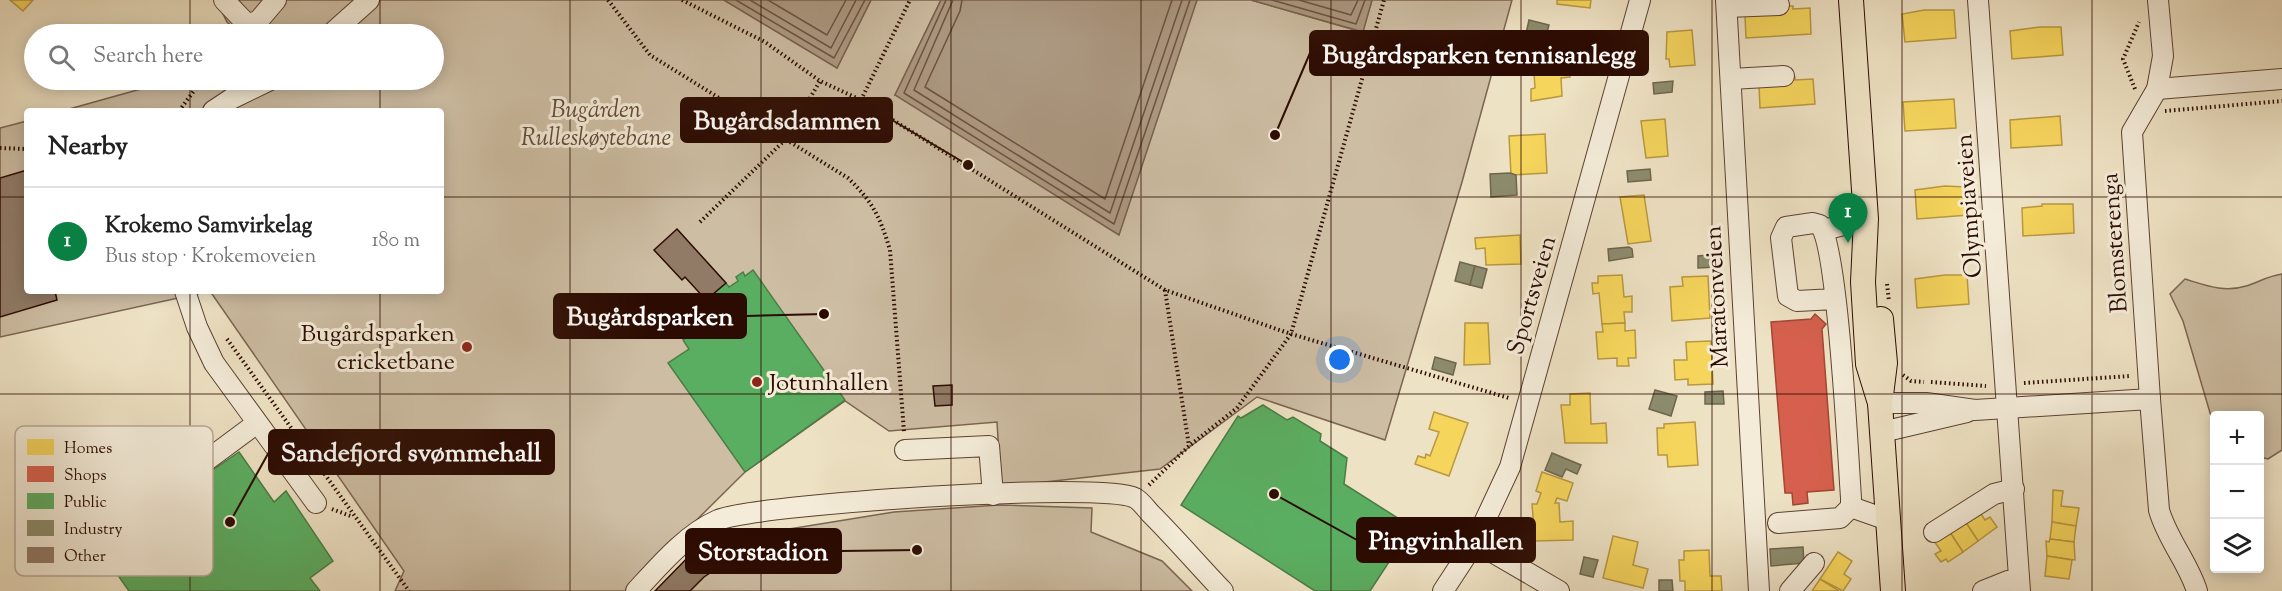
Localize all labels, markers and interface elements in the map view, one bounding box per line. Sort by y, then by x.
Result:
search box [24,24,444,90]
callout: Bugårdsparken tennisanlegg [1310,31,1648,75]
text: Bugårdsparken tennisanlegg [1322,38,1636,75]
icon: search [45,41,78,74]
text: Search here [93,41,203,73]
park label: Bugården Rulleskøytebane [521,94,671,156]
callout: Bugårdsdammen [681,98,892,142]
text: Bugårdsdammen [693,104,881,141]
text: Nearby [48,129,128,166]
street label: Olympiaveien [1948,133,1992,279]
street label: Blomsterenga [2094,172,2138,314]
pin: 1 [1828,194,1868,243]
text: Krokemo Samvirkelag [105,211,312,243]
street label: Maratonveien [1697,225,1739,369]
text: 1 [64,227,71,256]
text: 180 m [372,227,420,256]
street label: Sportsveien [1500,232,1566,359]
text: Bus stop · Krokemoveien [105,243,316,272]
callout: Bugårdsparken [554,294,746,338]
text: Bugårdsparken [566,300,734,337]
place label: Bugårdsparken cricketbane [301,318,455,380]
marker: Bugårdsparken cricketbane [460,340,474,354]
your location [1325,345,1354,374]
place label: Jotunhallen [767,367,889,401]
marker: Jotunhallen [750,375,764,389]
map controls [2210,411,2264,573]
button: + [2210,411,2264,465]
legend [15,426,213,576]
callout: Sandefjord svømmehall [269,430,554,474]
text: Sandefjord svømmehall [281,436,542,473]
text: Homes [64,438,112,461]
text: Shops [64,465,107,488]
button: − [2210,465,2264,519]
text: Public [64,492,107,515]
callout: Pingvinhallen [1357,518,1535,562]
text: Industry [64,519,122,542]
button: layers [2210,519,2264,573]
text: Pingvinhallen [1369,524,1524,561]
callout: Storstadion [686,529,841,573]
text: Storstadion [698,535,829,572]
text: Other [64,546,106,569]

